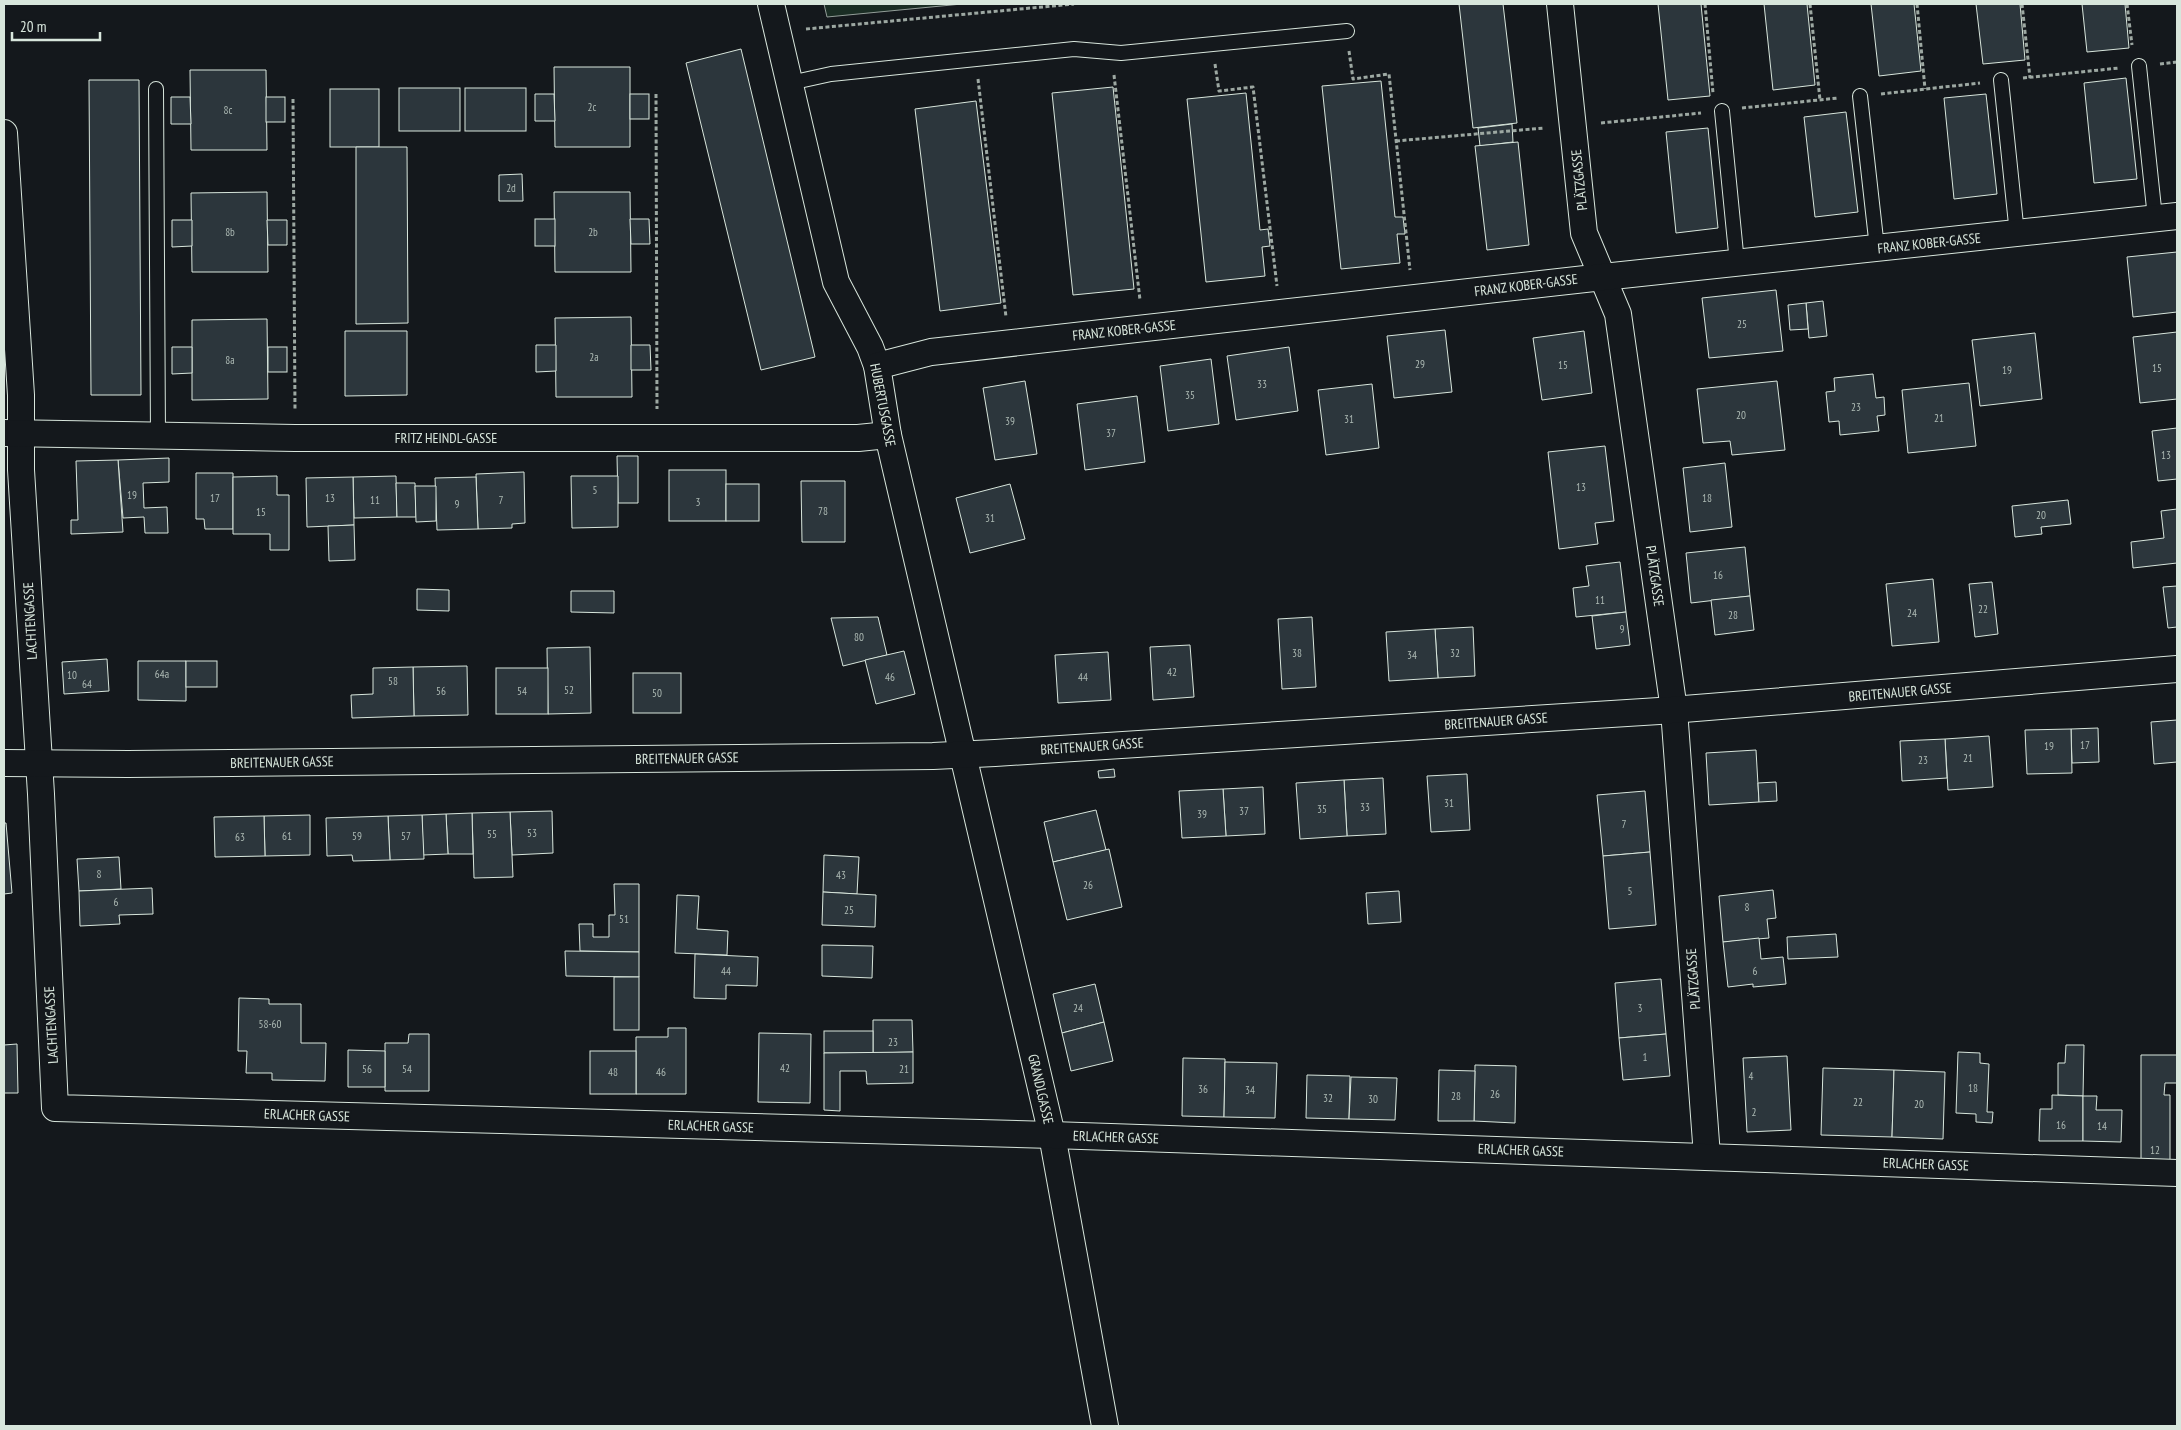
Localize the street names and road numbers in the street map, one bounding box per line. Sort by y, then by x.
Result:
street label: PLÄTZGASSE [1567,149,1591,211]
street label: FRANZ KOBER-GASSE [1876,229,1982,257]
street label: FRANZ KOBER-GASSE [1473,270,1579,300]
street label: FRANZ KOBER-GASSE [1071,316,1177,344]
street label: HUBERTUSGASSE [866,362,900,448]
street label: FRITZ HEINDL-GASSE [395,429,497,447]
street label: PLÄTZGASSE [1642,544,1668,608]
street label: LACHTENGASSE [19,582,41,660]
street label: BREITENAUER GASSE [1848,679,1952,705]
street label: BREITENAUER GASSE [1444,708,1548,734]
street label: BREITENAUER GASSE [1040,733,1144,759]
street label: BREITENAUER GASSE [635,748,739,768]
street label: BREITENAUER GASSE [230,752,334,772]
street label: PLÄTZGASSE [1682,948,1704,1010]
street label: LACHTENGASSE [40,986,62,1064]
street label: GRANDLGASSE [1024,1052,1058,1126]
street label: ERLACHER GASSE [264,1105,350,1125]
street label: ERLACHER GASSE [668,1116,754,1136]
street label: ERLACHER GASSE [1073,1127,1159,1147]
street label: ERLACHER GASSE [1478,1140,1564,1160]
street label: ERLACHER GASSE [1883,1154,1969,1174]

